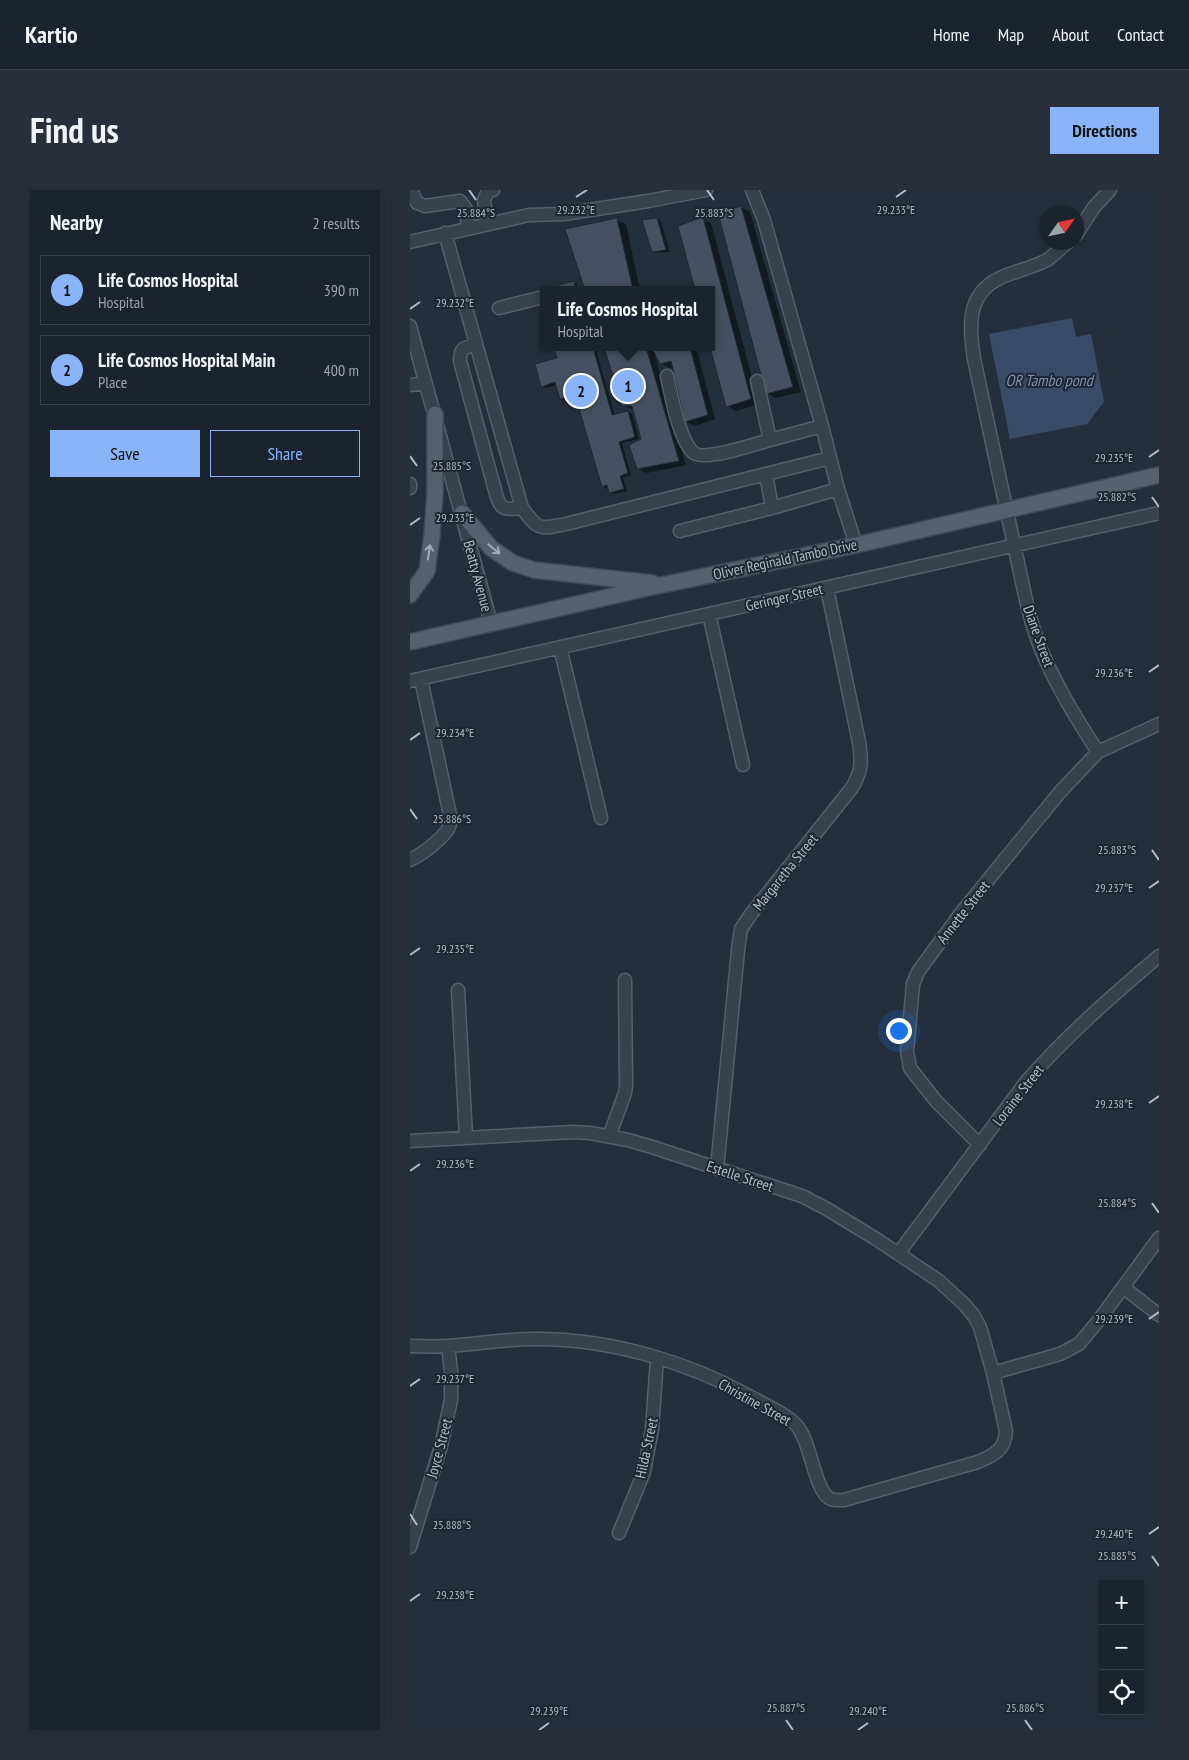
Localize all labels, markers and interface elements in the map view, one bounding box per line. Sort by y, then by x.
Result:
text: Kartio [25,19,78,50]
text: Home [933,23,970,46]
text: Map [998,23,1024,46]
text: About [1052,23,1089,46]
text: Contact [1117,23,1164,46]
text: Find us [30,107,119,153]
button: Directions [1050,107,1159,154]
text: 29.232°E [557,202,595,217]
text: 29.233°E [877,202,915,217]
text: 25.884°S [457,205,495,220]
text: 25.883°S [695,205,733,220]
north arrow [1039,205,1084,250]
text: Nearby [50,209,103,236]
text: 2 results [313,213,360,233]
text: Life Cosmos Hospital [98,268,238,292]
text: 1 [63,280,71,300]
text: 390 m [324,280,359,300]
popup [540,286,715,351]
text: Hospital [98,292,144,312]
text: 29.232°E [436,295,474,310]
text: Life Cosmos Hospital [557,297,698,321]
text: Hospital [557,321,603,341]
text: Life Cosmos Hospital Main [98,348,275,372]
text: 2 [63,360,71,380]
text: 400 m [324,360,359,380]
pin: 1 [612,367,644,405]
water label: OR Tambo pond [1005,370,1095,390]
text: Place [98,372,127,392]
pin: 2 [565,372,597,410]
button: Save [50,430,200,477]
button: Share [210,430,360,477]
text: 29.235°E [1095,450,1133,465]
text: 25.885°S [433,458,471,473]
text: 25.882°S [1098,489,1136,504]
text: 29.233°E [436,510,474,525]
street label: Oliver Reginald Tambo Drive [711,534,859,584]
street label: Beatty Avenue [459,538,497,614]
one-way arrow [488,544,501,555]
one-way arrow [425,545,435,561]
street label: Geringer Street [744,579,824,615]
street label: Diane Street [1019,603,1059,669]
text: 29.236°E [1095,665,1133,680]
text: 29.234°E [436,725,474,740]
text: 25.886°S [433,811,471,826]
street label: Margaretha Street [748,830,822,914]
text: 25.883°S [1098,842,1136,857]
street label: Annette Street [932,877,994,947]
text: 29.237°E [1095,880,1133,895]
text: 29.235°E [436,941,474,956]
your location [886,1018,912,1044]
street label: Loraine Street [988,1061,1048,1129]
text: 29.238°E [1095,1096,1133,1111]
text: 29.236°E [436,1156,474,1171]
street label: Estelle Street [704,1156,776,1196]
text: 25.884°S [1098,1195,1136,1210]
text: 29.239°E [1095,1311,1133,1326]
text: 29.237°E [436,1371,474,1386]
street label: Christine Street [715,1374,795,1430]
street label: Joyce Street [422,1416,456,1481]
street label: Hilda Street [630,1416,662,1480]
text: 25.888°S [433,1517,471,1532]
text: 29.240°E [1095,1526,1133,1541]
text: 25.885°S [1098,1548,1136,1563]
map controls [1099,1580,1144,1715]
button: + [1099,1580,1144,1625]
text: 29.238°E [436,1587,474,1602]
button: − [1099,1625,1144,1670]
button: locate [1099,1670,1144,1715]
text: 25.887°S [767,1700,805,1715]
text: 25.886°S [1006,1700,1044,1715]
text: 29.239°E [530,1703,568,1718]
text: 29.240°E [849,1703,887,1718]

